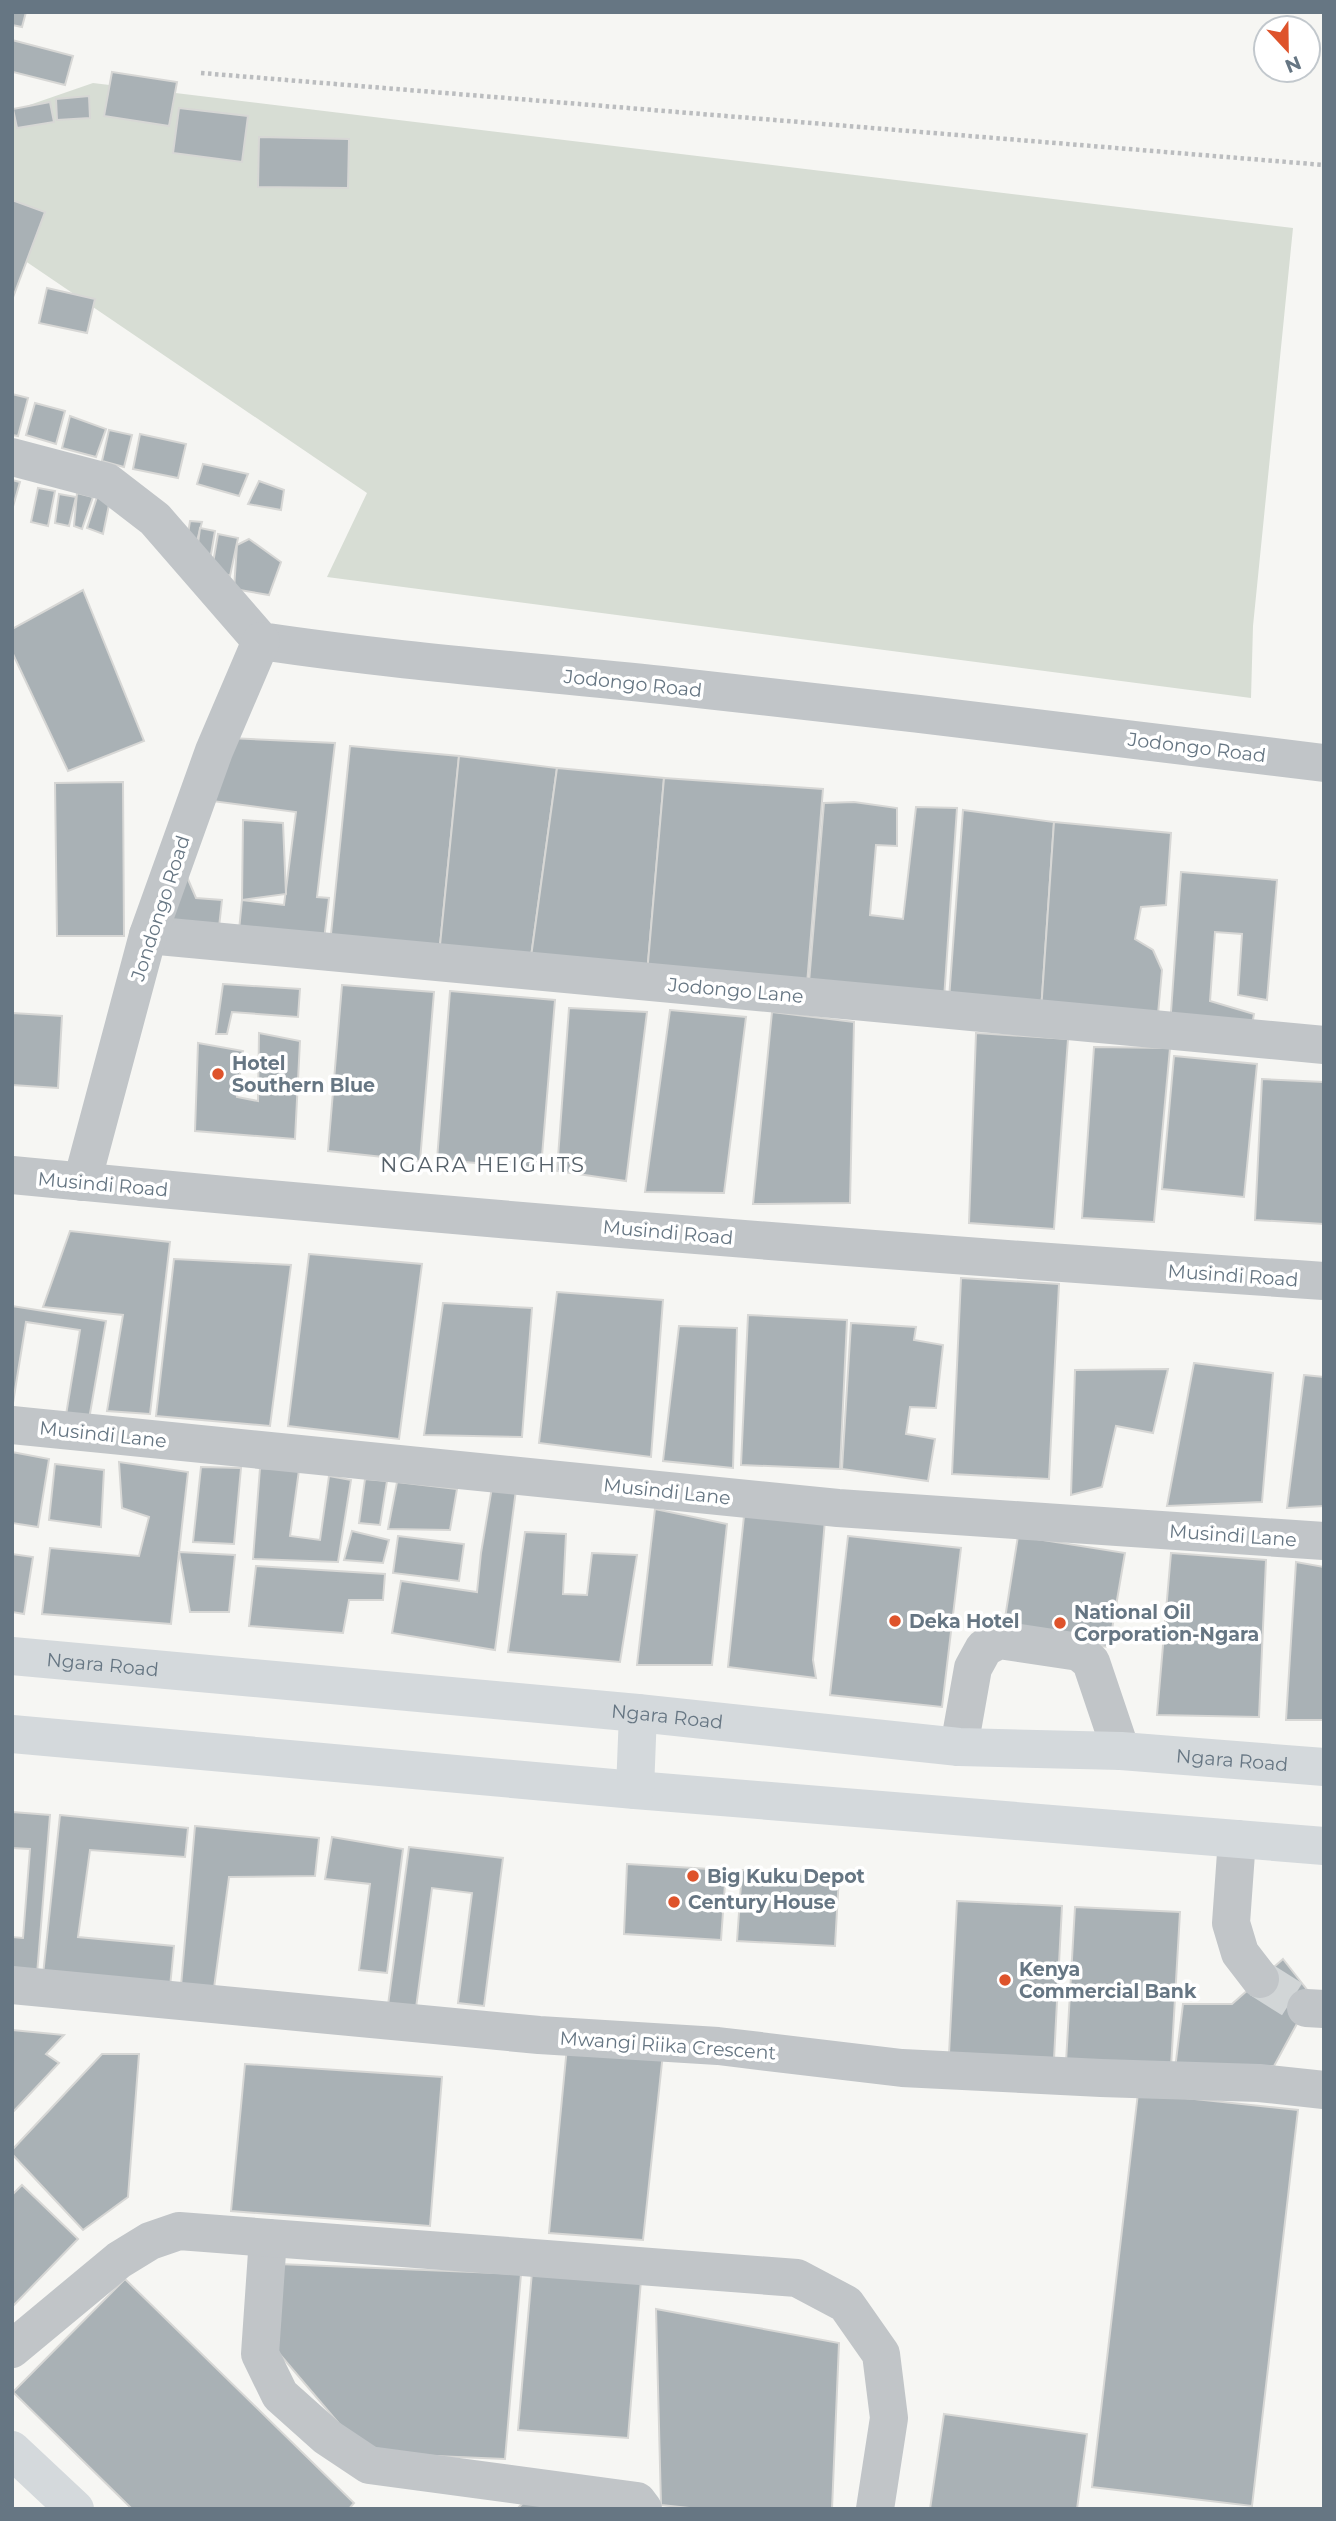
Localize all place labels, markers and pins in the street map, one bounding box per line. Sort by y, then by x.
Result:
place label: Hotel Southern Blue [232,1052,375,1097]
marker: Hotel Southern Blue [210,1066,226,1082]
place label: National Oil Corporation-Ngara [1074,1601,1259,1646]
place label: Deka Hotel [909,1610,1020,1633]
marker: Deka Hotel [887,1613,903,1629]
marker: National Oil Corporation-Ngara [1052,1615,1068,1631]
place label: Big Kuku Depot [707,1865,865,1888]
marker: Big Kuku Depot [685,1868,701,1884]
place label: Century House [688,1891,836,1914]
marker: Century House [666,1894,682,1910]
place label: Kenya Commercial Bank [1019,1958,1197,2003]
marker: Kenya Commercial Bank [997,1972,1013,1988]

